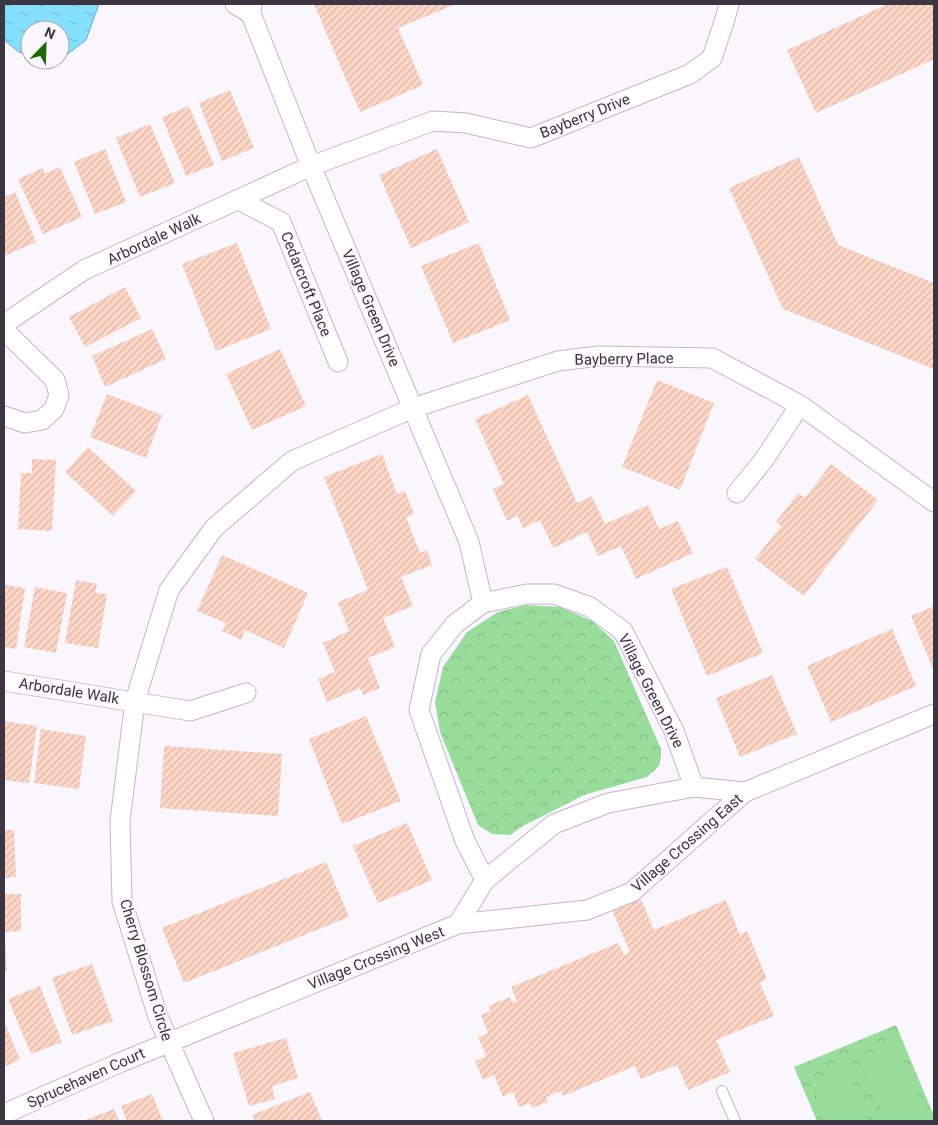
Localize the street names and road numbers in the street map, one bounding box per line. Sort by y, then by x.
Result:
street label: Bayberry Drive [537,90,633,142]
street label: Arbordale Walk [104,209,204,269]
street label: Cedarcroft Place [277,229,335,339]
street label: Village Green Drive [338,247,404,369]
street label: Bayberry Place [574,349,674,369]
street label: Village Green Drive [614,631,688,751]
street label: Arbordale Walk [18,674,121,708]
street label: Village Crossing East [628,790,746,896]
street label: Cherry Blossom Circle [116,897,176,1043]
street label: Village Crossing West [305,922,447,994]
street label: Sprucehaven Court [24,1044,148,1112]

